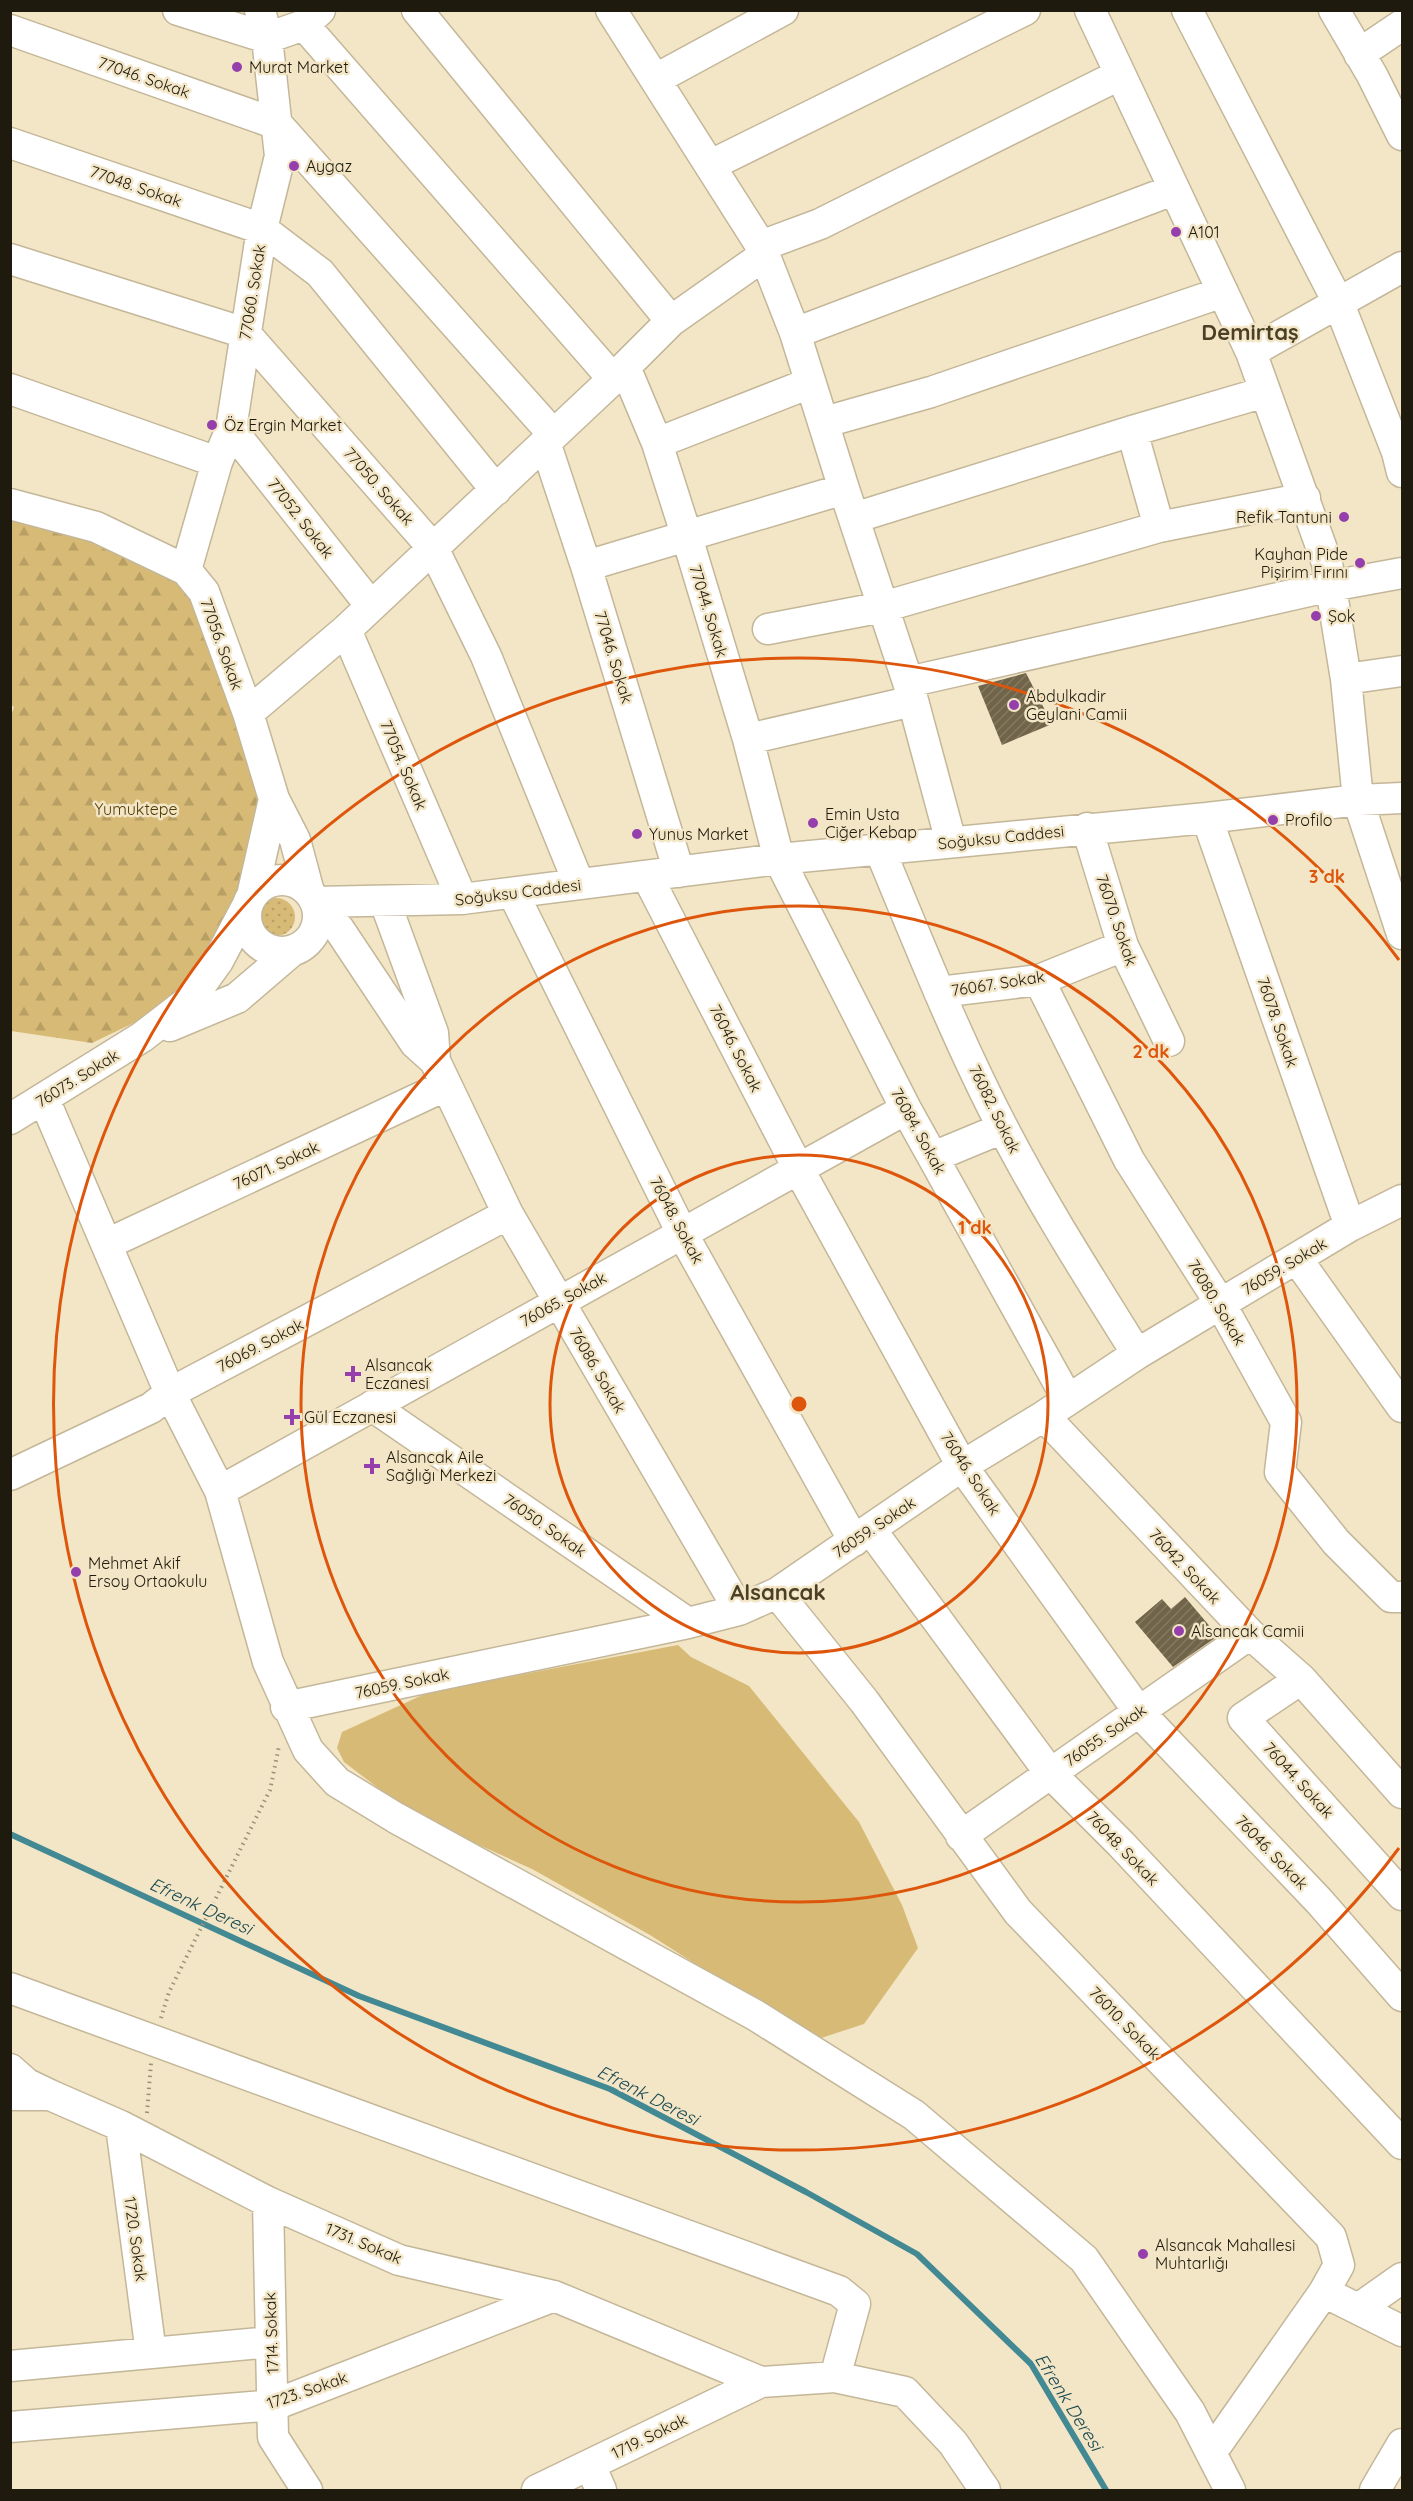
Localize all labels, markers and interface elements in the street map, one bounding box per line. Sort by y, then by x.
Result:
street label: 77046. Sokak [96,52,192,102]
place label: Murat Market [249,57,349,77]
marker: Murat Market [230,60,244,74]
place label: Aygaz [306,156,352,176]
marker: Aygaz [287,159,301,173]
street label: 77048. Sokak [88,161,184,211]
place label: A101 [1188,222,1220,242]
marker: A101 [1169,225,1183,239]
street label: 77060. Sokak [235,243,269,341]
district label: Demirtaş [1201,318,1299,346]
place label: Öz Ergin Market [224,415,342,435]
marker: Öz Ergin Market [205,418,219,432]
street label: 77050. Sokak [340,443,418,529]
street label: 77052. Sokak [264,474,338,562]
place label: Refik Tantuni [1236,507,1332,527]
marker: Refik Tantuni [1337,510,1351,524]
place label: Kayhan Pide Pişirim Fırını [1254,544,1348,582]
marker: Kayhan Pide Pişirim Fırını [1353,556,1367,570]
street label: 77044. Sokak [685,562,733,660]
street label: 77056. Sokak [196,596,248,692]
place label: Şok [1328,606,1355,626]
street label: 77046. Sokak [590,608,638,706]
marker: Şok [1309,609,1323,623]
place label: Abdulkadir Geylani Camii [1026,686,1127,724]
marker: Abdulkadir Geylani Camii [1007,698,1021,712]
street label: 77054. Sokak [376,717,432,813]
park label: Yumuktepe [94,799,178,819]
place label: Emin Usta Ciğer Kebap [825,804,917,842]
place label: Profilo [1285,810,1332,830]
marker: Profilo [1266,813,1280,827]
marker: Emin Usta Ciğer Kebap [806,816,820,830]
street label: Soğuksu Caddesi [937,820,1065,854]
place label: Yunus Market [649,824,749,844]
marker: Yunus Market [630,827,644,841]
text: 3 dk [1309,865,1345,888]
street label: 76070. Sokak [1092,872,1142,968]
street label: Soğuksu Caddesi [454,874,582,910]
street label: 76067. Sokak [950,966,1046,1000]
street label: 76078. Sokak [1253,974,1303,1070]
street label: 76046. Sokak [705,1001,767,1095]
text: 2 dk [1133,1040,1169,1063]
street label: 76073. Sokak [32,1045,122,1111]
street label: 76082. Sokak [965,1061,1025,1157]
street label: 76084. Sokak [887,1084,951,1178]
street label: 76071. Sokak [230,1136,322,1194]
street label: 76048. Sokak [646,1173,708,1267]
text: 1 dk [958,1216,992,1239]
street label: 76059. Sokak [1238,1233,1330,1299]
street label: 76080. Sokak [1184,1255,1250,1349]
street label: 76065. Sokak [516,1267,610,1331]
street label: 76069. Sokak [213,1314,307,1376]
street label: 76086. Sokak [565,1324,631,1416]
place label: Alsancak Eczanesi [365,1355,432,1393]
marker: Alsancak Eczanesi [346,1367,360,1381]
centre of rings [789,1394,809,1414]
place label: Gül Eczanesi [304,1407,396,1427]
marker: Gül Eczanesi [285,1410,299,1424]
street label: 76046. Sokak [937,1427,1005,1519]
place label: Alsancak Aile Sağlığı Merkezi [386,1447,496,1485]
marker: Alsancak Aile Sağlığı Merkezi [363,1457,381,1475]
street label: 76050. Sokak [500,1489,590,1561]
street label: 76059. Sokak [829,1492,919,1562]
street label: 76042. Sokak [1145,1524,1225,1608]
place label: Mehmet Akif Ersoy Ortaokulu [88,1553,207,1591]
marker: Mehmet Akif Ersoy Ortaokulu [69,1565,83,1579]
district label: Alsancak [730,1578,826,1606]
place label: Alsancak Camii [1191,1621,1304,1641]
marker: Alsancak Camii [1172,1624,1186,1638]
street label: 76059. Sokak [353,1663,451,1703]
street label: 76055. Sokak [1060,1699,1150,1771]
street label: 76044. Sokak [1260,1738,1338,1822]
street label: 76048. Sokak [1083,1807,1163,1889]
street label: 76046. Sokak [1232,1811,1312,1893]
water label: Efrenk Deresi [146,1872,258,1941]
street label: 76010. Sokak [1085,1982,1165,2064]
water label: Efrenk Deresi [594,2060,704,2131]
street label: 1720. Sokak [120,2195,152,2283]
street label: 1731. Sokak [323,2218,405,2268]
place label: Alsancak Mahallesi Muhtarlığı [1155,2235,1295,2273]
marker: Alsancak Mahallesi Muhtarlığı [1136,2247,1150,2261]
street label: 1714. Sokak [260,2292,282,2374]
water label: Efrenk Deresi [1030,2349,1109,2457]
street label: 1723. Sokak [264,2367,350,2413]
street label: 1719. Sokak [608,2409,690,2463]

